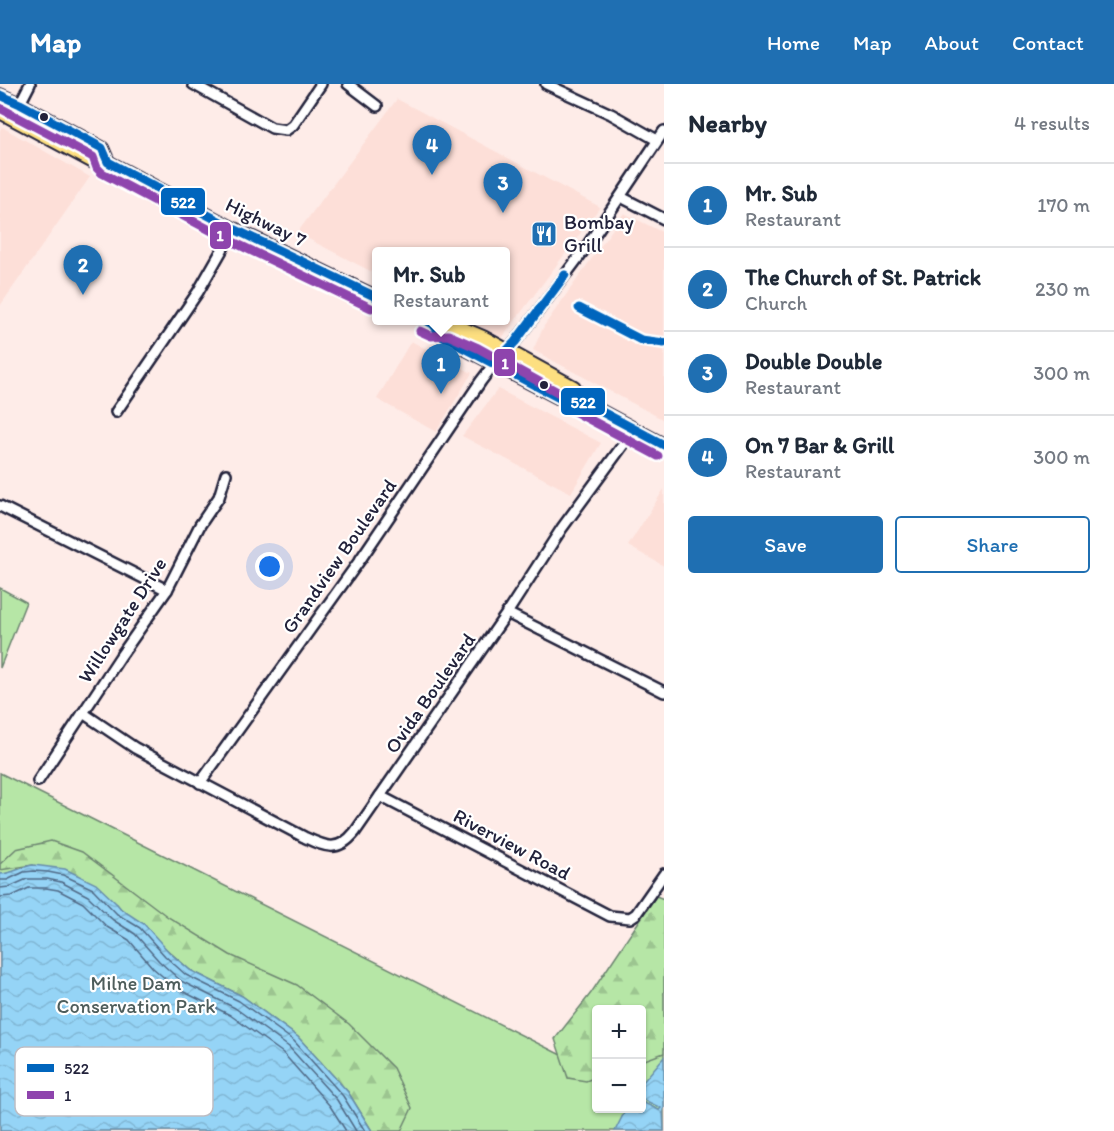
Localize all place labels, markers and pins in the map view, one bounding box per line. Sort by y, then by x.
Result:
unlabelled marker [38,111,50,123]
pin: 4 [412,126,452,175]
pin: 3 [484,164,522,213]
place label: Bombay Grill [564,210,634,257]
restaurant icon: Bombay Grill [529,219,559,249]
pin: 2 [64,246,103,295]
pin: 1 [422,344,460,394]
unlabelled marker [538,379,550,391]

